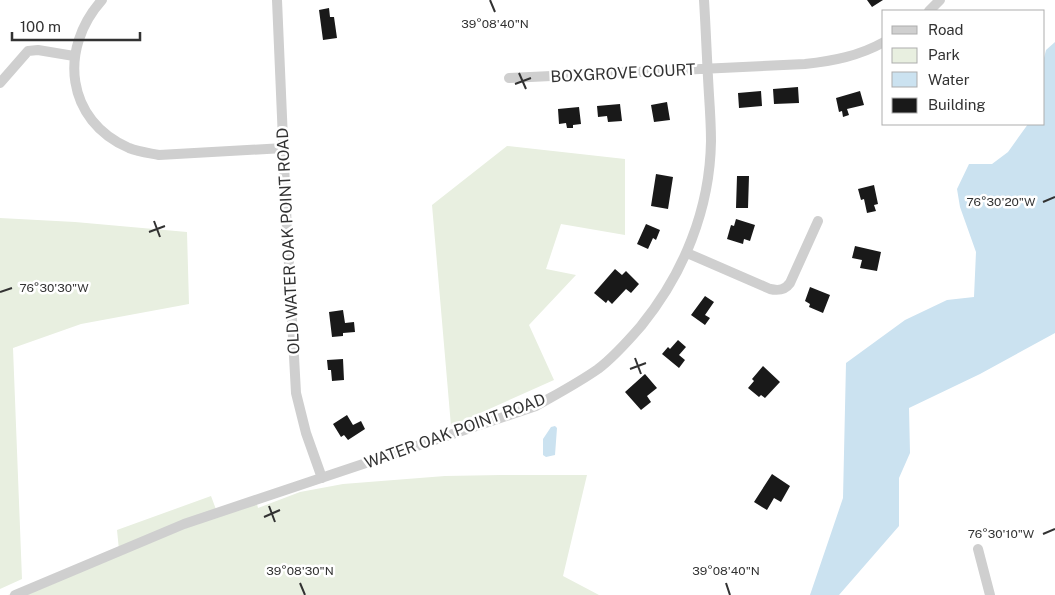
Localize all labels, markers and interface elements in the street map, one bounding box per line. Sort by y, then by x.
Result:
scale bar [12,10,140,42]
legend [882,10,1045,125]
text: 39°08'40"N [461,17,529,31]
text: 100 m [20,18,61,35]
text: Road [928,21,964,38]
text: Park [928,46,960,63]
street label: BOXGROVE COURT [550,60,697,86]
text: Water [928,71,970,88]
text: Building [928,96,986,113]
street label: OLD WATER OAK POINT ROAD [273,127,303,355]
text: 76°30'20"W [967,195,1036,209]
text: 76°30'30"W [19,281,89,295]
street label: WATER OAK POINT ROAD [362,389,548,473]
text: 76°30'10"W [968,527,1035,541]
text: 39°08'30"N [266,564,334,578]
text: 39°08'40"N [692,564,760,578]

